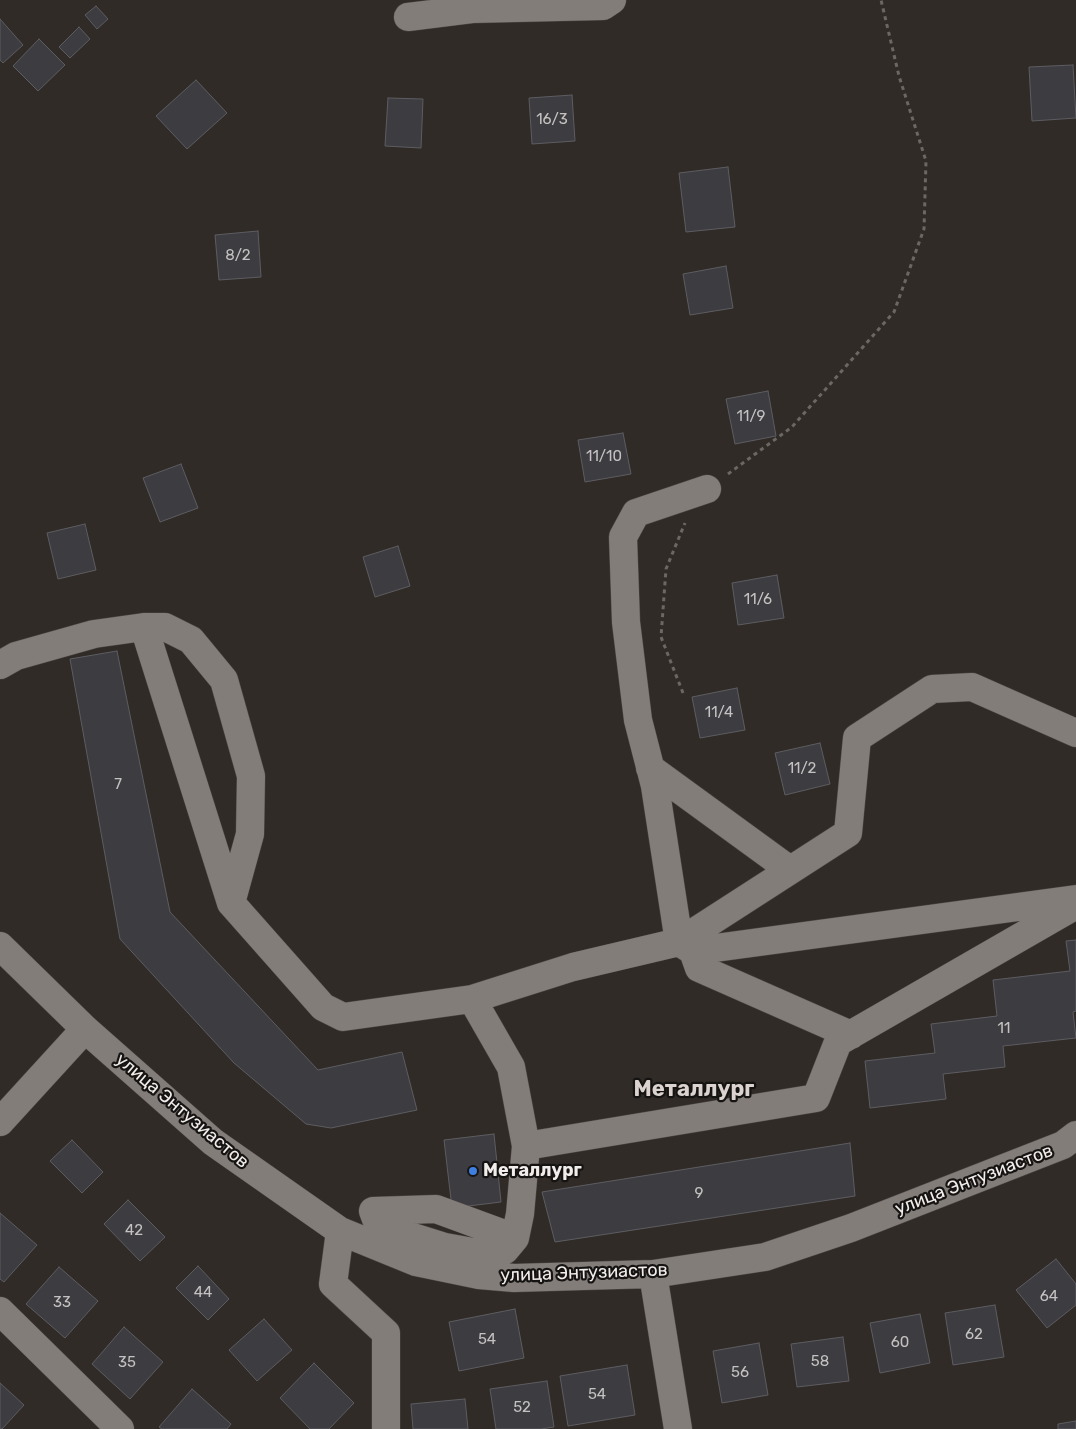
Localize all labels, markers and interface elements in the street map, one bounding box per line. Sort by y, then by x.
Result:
house number: 16/3 [536,111,568,129]
house number: 8/2 [225,247,251,265]
house number: 11/9 [737,408,765,426]
house number: 11/10 [586,448,622,466]
house number: 11/6 [744,591,772,609]
house number: 11/4 [705,704,733,722]
house number: 11/2 [788,760,816,778]
house number: 7 [114,776,122,794]
house number: 11 [998,1020,1010,1038]
street label: улица Энтузиастов [111,1049,253,1173]
district label: Металлург [634,1077,754,1103]
street label: улица Энтузиастов [892,1140,1056,1220]
place label: Металлург [483,1160,582,1182]
marker: Металлург [467,1165,479,1177]
house number: 9 [695,1185,703,1203]
house number: 42 [125,1222,143,1240]
street label: улица Энтузиастов [500,1259,668,1287]
house number: 44 [194,1284,212,1302]
house number: 64 [1040,1288,1058,1306]
house number: 33 [53,1294,71,1312]
house number: 62 [965,1326,983,1344]
house number: 54 [478,1331,496,1349]
house number: 60 [891,1334,909,1352]
house number: 58 [811,1353,829,1371]
house number: 35 [118,1354,136,1372]
house number: 56 [731,1364,749,1382]
house number: 54 [588,1386,606,1404]
house number: 52 [513,1399,531,1417]

